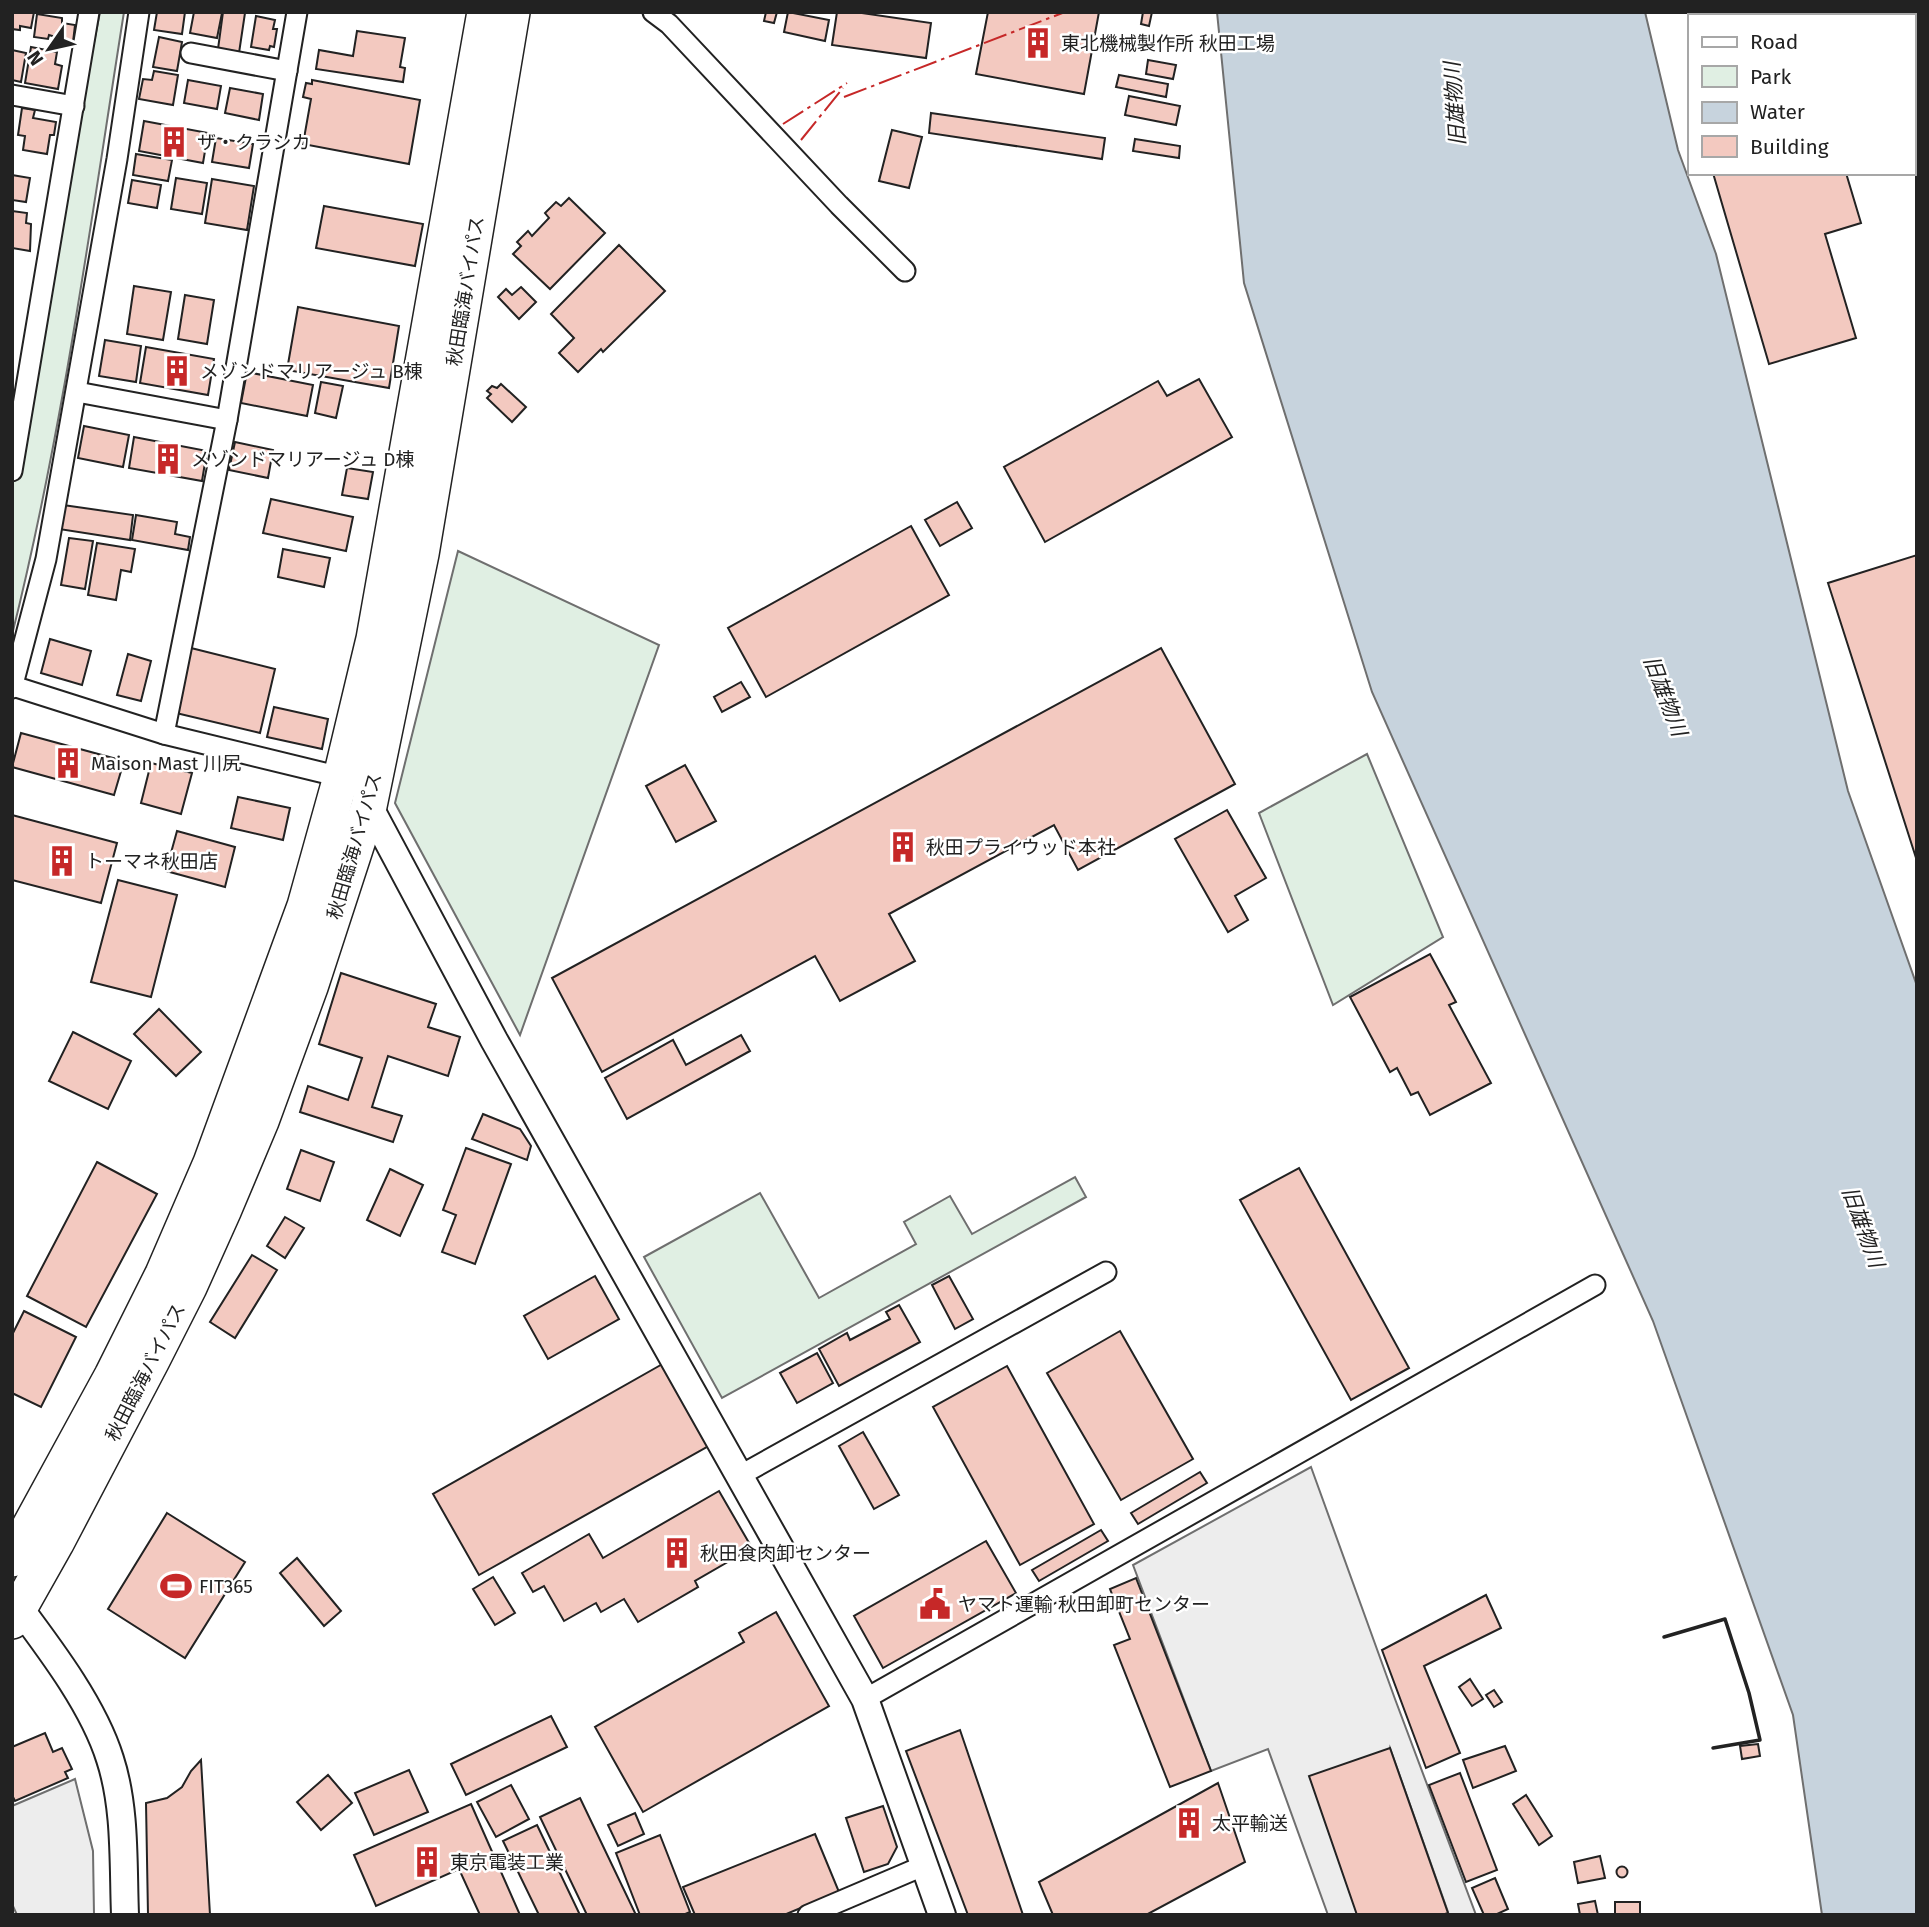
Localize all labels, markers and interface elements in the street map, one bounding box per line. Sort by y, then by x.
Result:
north arrow [14,14,84,84]
legend [1688,14,1915,175]
building icon: 東北機械製作所 秋田工場 [1021,26,1055,60]
text: Road [1750,29,1798,55]
place label: 東北機械製作所 秋田工場 [1061,32,1275,55]
text: N [22,47,48,70]
water label: 旧雄物川 [1439,59,1471,147]
text: Park [1750,64,1792,90]
text: Water [1750,99,1805,125]
building icon: ザ・クラシカ [157,125,191,159]
place label: ザ・クラシカ [197,131,311,154]
text: Building [1750,134,1829,160]
street label: 秋田臨海バイパス [442,214,489,368]
building icon: メゾンドマリアージュ B棟 [160,354,194,388]
place label: メゾンドマリアージュ B棟 [200,360,423,383]
building icon: メゾンドマリアージュ D棟 [151,442,185,476]
place label: メゾンドマリアージュ D棟 [191,448,414,471]
water label: 旧雄物川 [1638,652,1693,742]
building icon: Maison Mast 川尻 [51,746,85,780]
place label: Maison Mast 川尻 [91,752,241,775]
street label: 秋田臨海バイパス [323,770,386,922]
building icon: 秋田プライウッド本社 [886,830,920,864]
place label: 秋田プライウッド本社 [926,836,1116,859]
building icon: トーマネ秋田店 [45,844,79,878]
place label: トーマネ秋田店 [85,850,218,873]
water label: 旧雄物川 [1836,1183,1890,1273]
street label: 秋田臨海バイパス [101,1299,190,1445]
building icon: 秋田食肉卸センター [660,1536,694,1570]
place label: 秋田食肉卸センター [700,1542,871,1565]
sports icon: FIT365 [159,1569,193,1603]
place label: FIT365 [199,1575,253,1598]
public building icon: ヤマト運輸 秋田卸町センター [918,1587,952,1621]
place label: ヤマト運輸 秋田卸町センター [958,1593,1210,1616]
building icon: 太平輸送 [1172,1806,1206,1840]
place label: 太平輸送 [1212,1812,1288,1835]
building icon: 東京電装工業 [410,1845,444,1879]
place label: 東京電装工業 [450,1851,564,1874]

